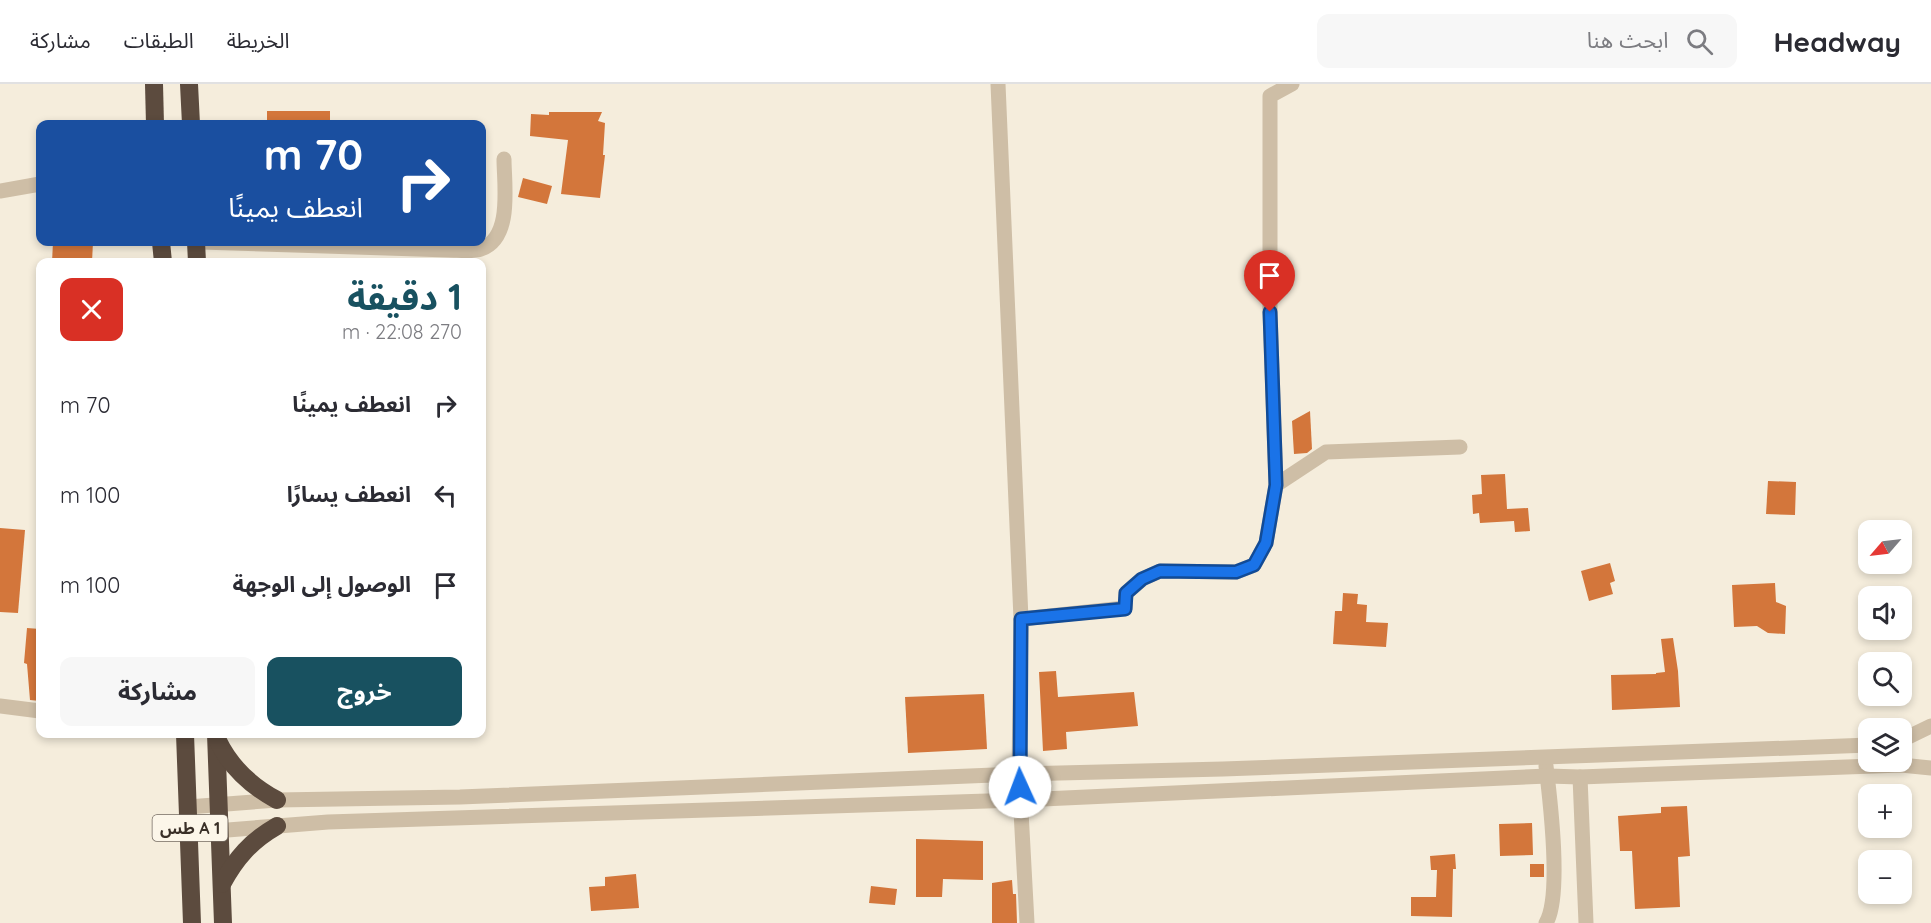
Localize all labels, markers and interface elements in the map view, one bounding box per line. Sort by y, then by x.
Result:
search box [1317,14,1737,68]
text: Headway [1773,24,1901,59]
icon: search [1683,25,1716,58]
text: ابحث هنا [1587,26,1668,54]
text: مشاركة [30,27,91,53]
text: الطبقات [124,27,194,53]
text: الخريطة [227,27,290,53]
text: 70 m [264,128,363,181]
icon: right [384,144,462,222]
text: انعطف يمينًا [228,190,363,224]
pin [1244,250,1295,312]
icon: arrive [1253,259,1286,292]
text: 1 دقيقة [347,274,462,319]
button: close [60,278,123,341]
text: 270 m · 22:08 [342,319,462,344]
icon: right [429,389,462,422]
text: انعطف يمينًا [292,390,411,418]
text: 70 m [60,391,110,419]
icon: left [429,479,462,512]
text: انعطف يسارًا [287,480,411,508]
text: 100 m [60,481,120,509]
north arrow [1858,520,1912,574]
map controls [1858,520,1912,904]
icon: arrive [429,569,462,602]
text: الوصول إلى الوجهة [233,570,411,598]
text: 100 m [60,571,120,599]
button: sound [1858,586,1912,640]
button: search [1858,652,1912,706]
button: مشاركة [60,657,255,726]
button: خروج [267,657,462,726]
button: layers [1858,718,1912,772]
position arrow [988,755,1052,819]
button: + [1858,784,1912,838]
road number: طس A 1 [152,815,228,841]
button: − [1858,850,1912,904]

